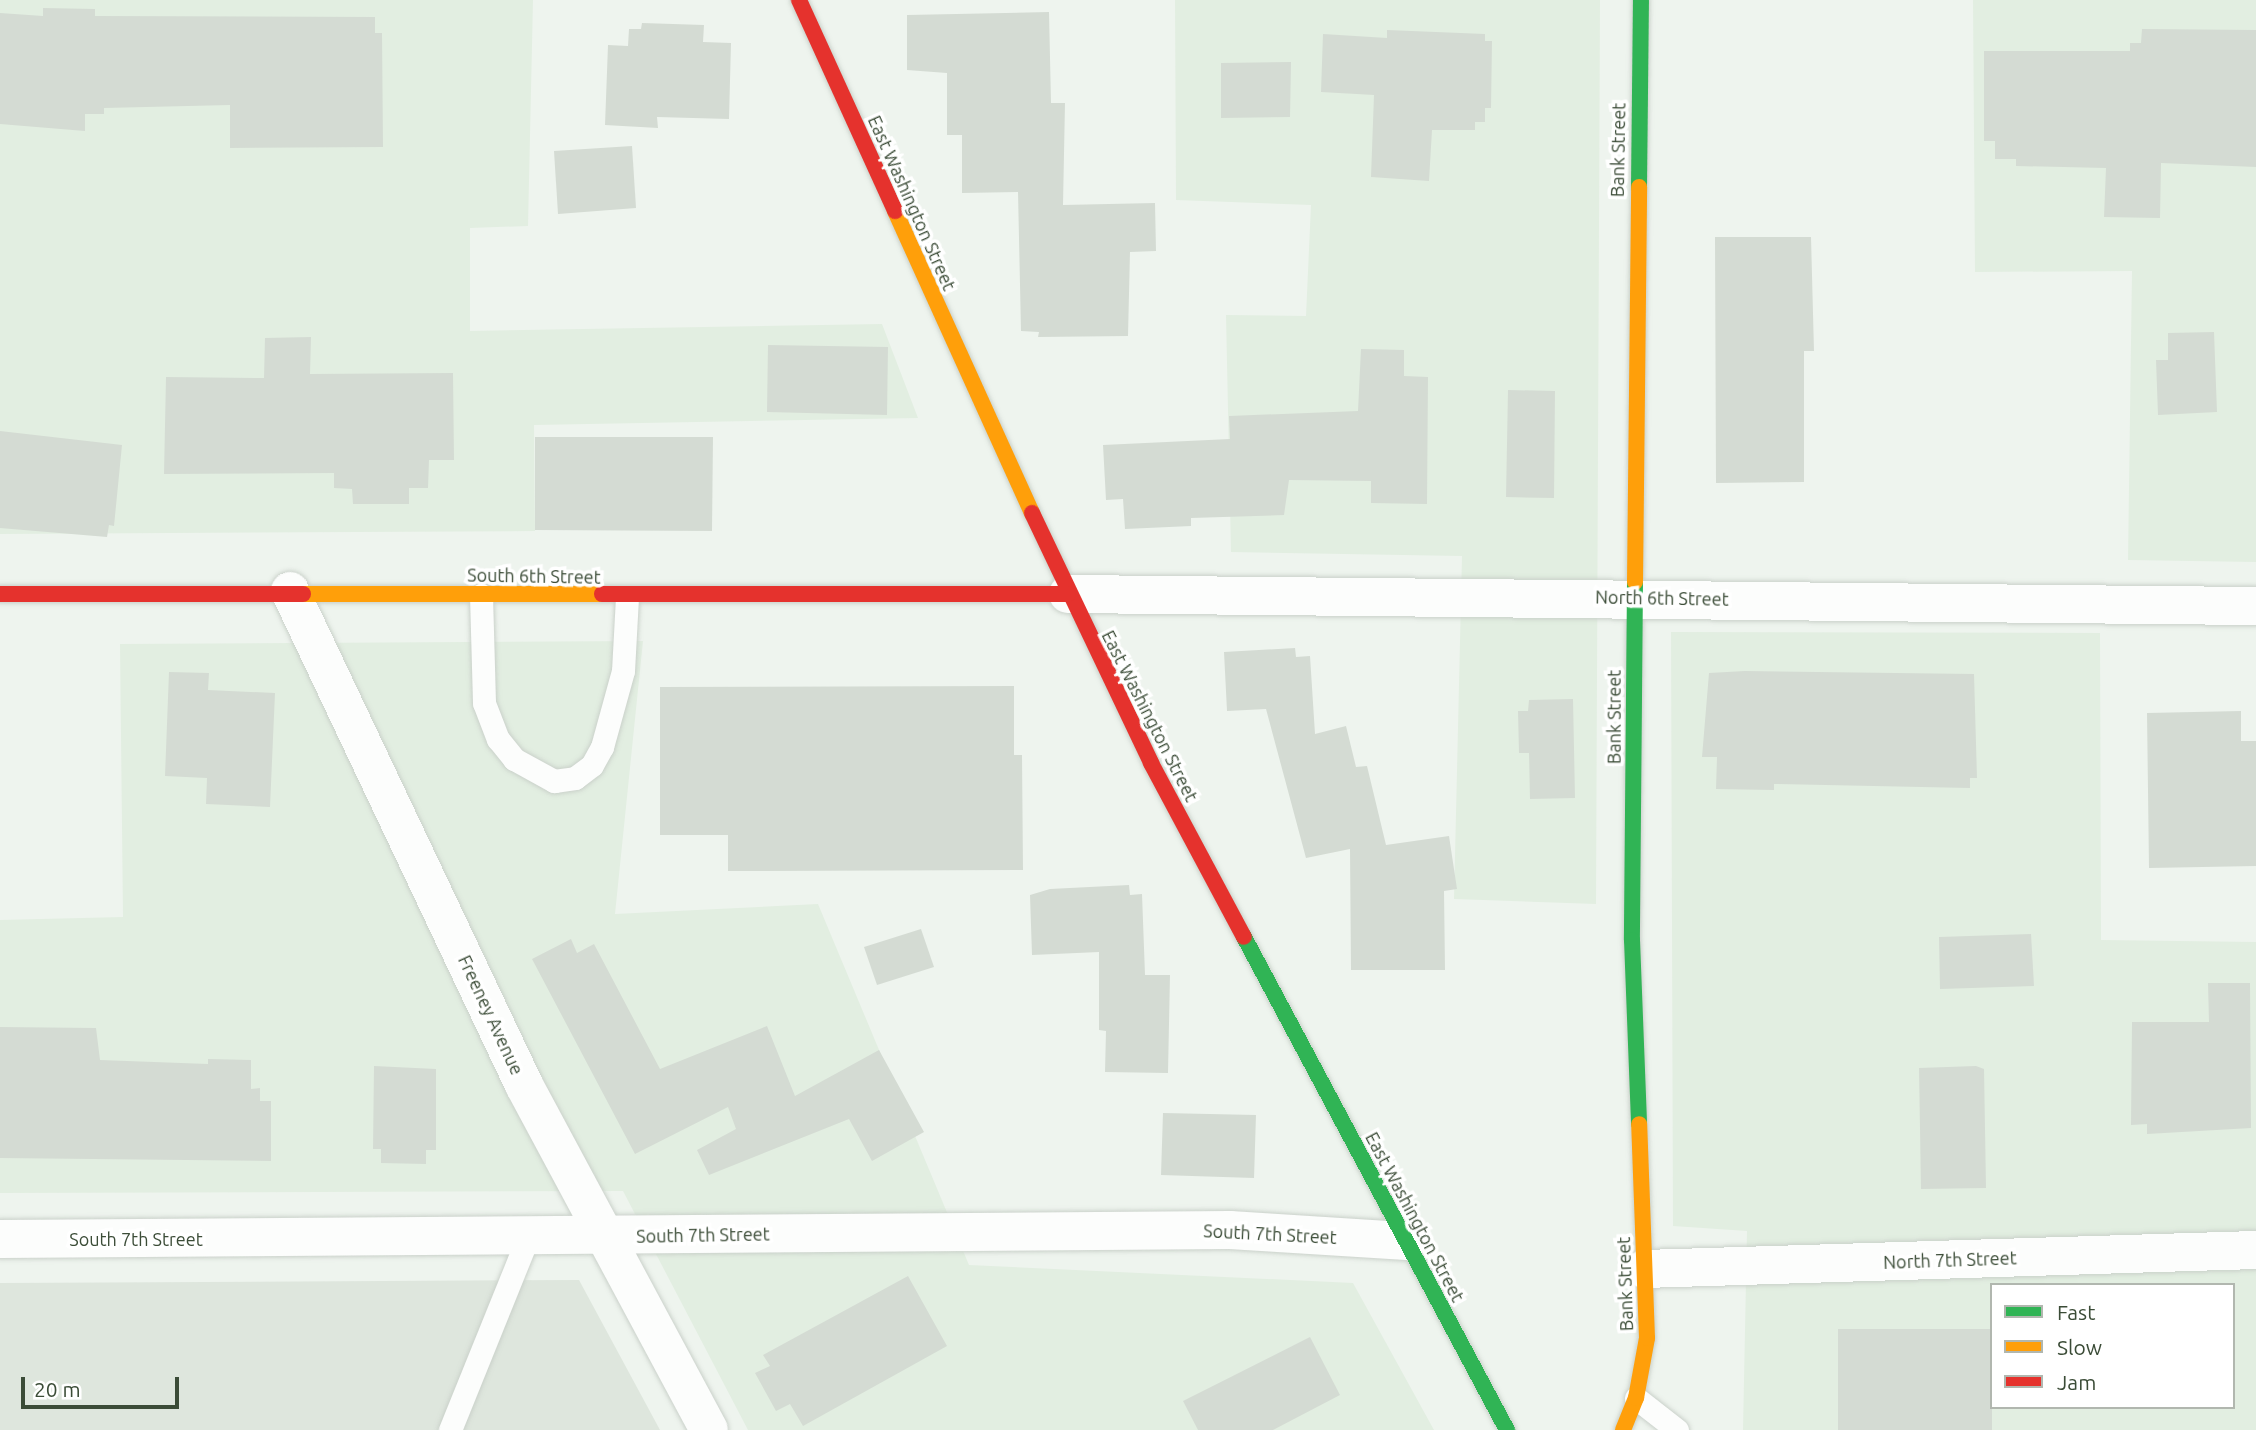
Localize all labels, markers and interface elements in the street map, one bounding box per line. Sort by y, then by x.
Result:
street label: Bank Street [1606,103,1630,197]
street label: East Washington Street [864,112,960,294]
street label: South 6th Street [467,564,601,588]
street label: North 6th Street [1595,586,1729,610]
street label: East Washington Street [1097,627,1203,805]
street label: Bank Street [1603,670,1625,764]
street label: Freeney Avenue [454,952,528,1078]
street label: East Washington Street [1361,1128,1469,1306]
street label: South 7th Street [1203,1220,1337,1248]
street label: South 7th Street [636,1223,770,1247]
street label: South 7th Street [69,1228,203,1250]
street label: Bank Street [1613,1236,1637,1332]
street label: North 7th Street [1883,1247,2017,1273]
legend [1990,1283,2235,1409]
text: Fast [2057,1300,2095,1324]
text: Slow [2057,1335,2102,1359]
scale bar [24,1364,182,1408]
text: Jam [2057,1370,2096,1394]
text: 20 m [34,1377,81,1401]

